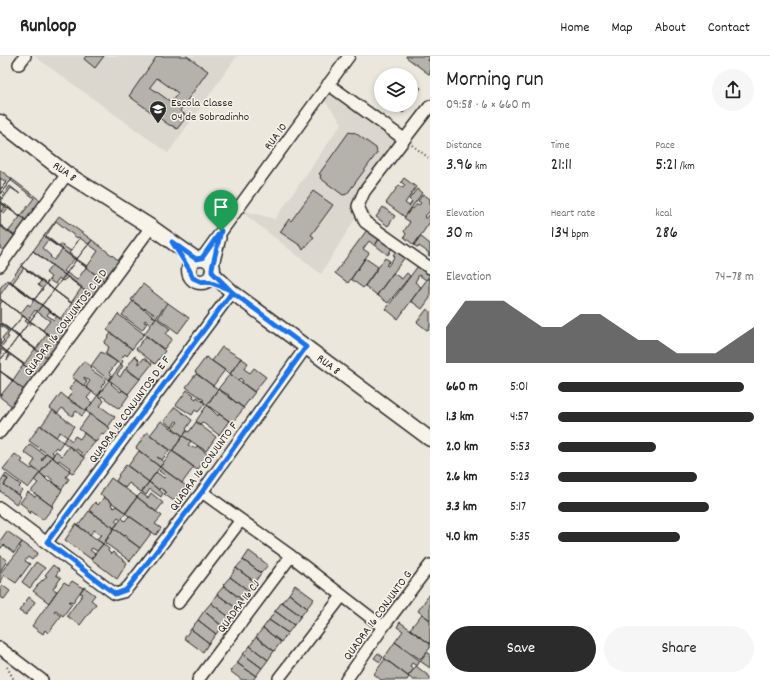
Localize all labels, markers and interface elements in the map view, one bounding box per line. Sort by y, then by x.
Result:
text: Runloop [20,14,76,41]
text: Home [560,18,589,38]
text: Map [611,18,633,38]
text: About [655,18,686,38]
text: Contact [708,18,750,38]
text: Morning run [446,65,544,96]
map controls [374,68,418,112]
button: layers [374,68,418,112]
button: share [712,69,754,111]
place label: Escola Classe 04 de Sobradinho [171,95,249,126]
text: 09:58 · 6 × 660 m [446,96,531,115]
school or university icon: Escola Classe 04 de Sobradinho [148,99,168,124]
street label: RUA 10 [260,120,292,154]
text: Distance [446,138,482,154]
text: Time [551,138,569,154]
text: Pace [655,138,675,154]
text: 3.96 [446,154,473,178]
text: 21:11 [551,154,572,178]
text: 5:21 [655,154,677,178]
street label: RUA 8 [49,158,80,187]
text: km [473,159,487,175]
text: /km [677,159,695,175]
pin [204,190,238,231]
icon: arrive [210,196,232,218]
text: Elevation [446,206,484,222]
text: Heart rate [551,206,595,222]
text: kcal [655,206,672,222]
text: 30 [446,222,463,246]
text: 134 [551,222,569,246]
text: 286 [655,222,678,246]
text: m [463,227,473,243]
text: bpm [569,227,589,243]
street label: QUADRA 16 CONJUNTOS C E D [20,266,112,380]
text: Elevation [446,268,491,287]
text: 74–78 m [715,268,754,287]
street label: RUA 8 [313,351,344,380]
street label: QUADRA 16 CONJUNTOS D E F [85,352,175,467]
text: 660 m [446,378,478,397]
text: 5:01 [510,378,528,397]
text: 1.3 km [446,408,474,427]
text: 4:57 [510,408,529,427]
street label: QUADRA 16 CONJUNTO F [166,418,243,515]
text: 2.0 km [446,438,478,457]
text: 5:53 [510,438,530,457]
text: 2.6 km [446,468,477,487]
text: 5:23 [510,468,530,487]
text: 3.3 km [446,498,477,517]
text: 5:17 [510,498,526,517]
text: 4.0 km [446,528,478,547]
text: 5:35 [510,528,530,547]
street label: QUADRA 16 CONJUNTO G [340,568,417,664]
street label: QUADRA 16 CJ [214,577,265,637]
button: Save [446,626,596,672]
button: Share [604,626,754,672]

